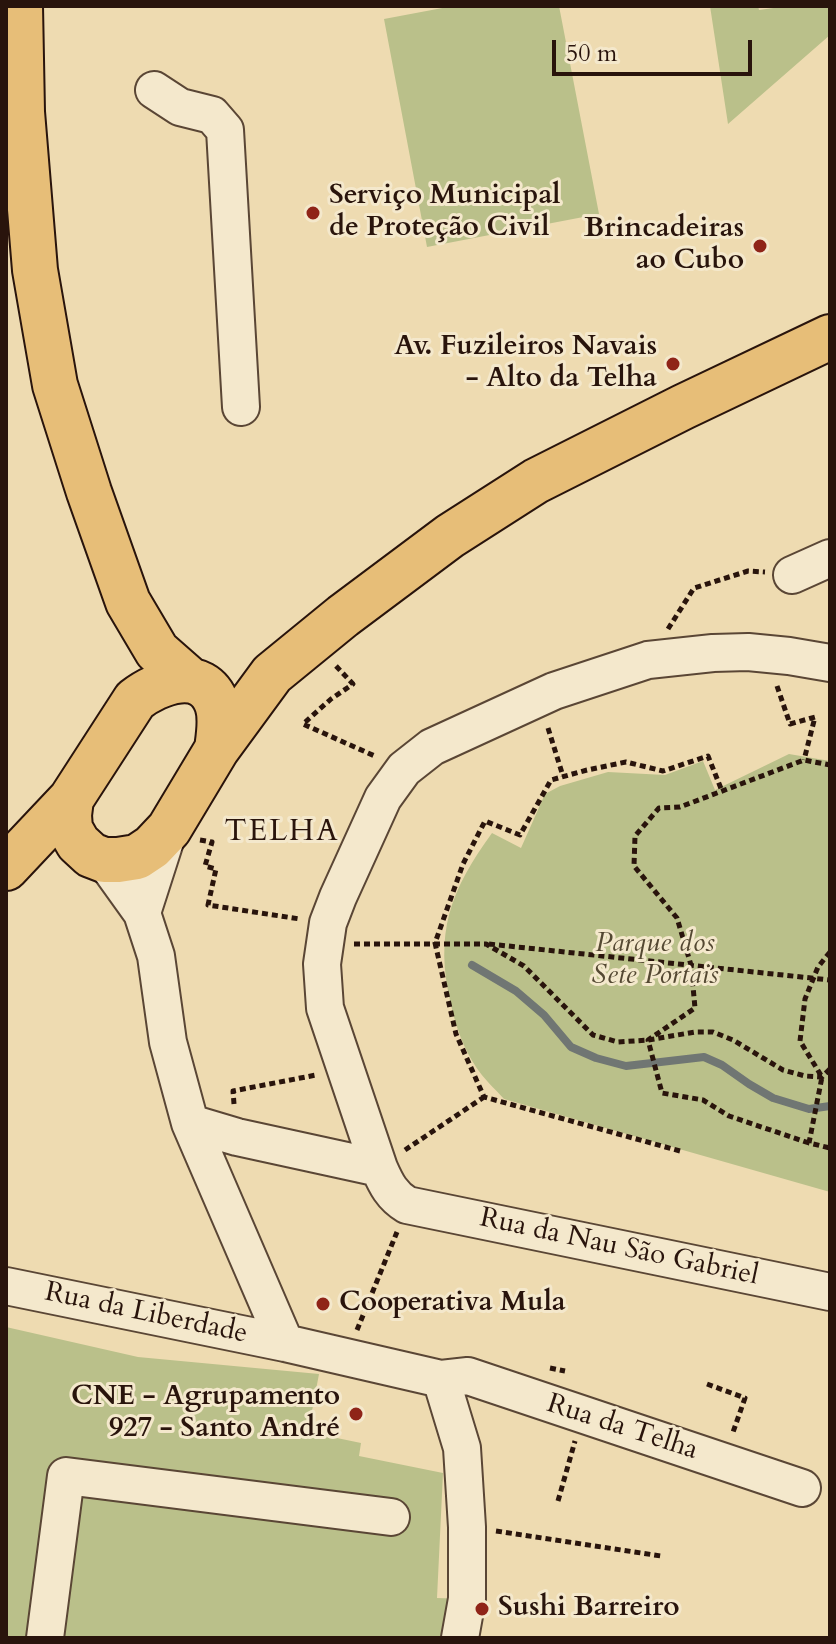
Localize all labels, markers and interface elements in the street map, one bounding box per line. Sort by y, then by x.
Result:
scale bar [556,24,756,74]
text: 50 m [566,37,617,70]
place label: Serviço Municipal de Proteção Civil [329,180,561,246]
marker: Serviço Municipal de Proteção Civil [304,204,322,222]
place label: Brincadeiras ao Cubo [584,213,744,279]
marker: Brincadeiras ao Cubo [751,237,769,255]
place label: Av. Fuzileiros Navais - Alto da Telha [394,331,657,397]
marker: Av. Fuzileiros Navais - Alto da Telha [664,355,682,373]
district label: TELHA [224,815,340,851]
park label: Parque dos Sete Portais [591,928,719,994]
street label: Rua da Nau São Gabriel [477,1202,761,1294]
street label: Rua da Liberdade [42,1276,250,1352]
place label: Cooperativa Mula [339,1287,566,1321]
marker: Cooperativa Mula [314,1295,332,1313]
place label: CNE - Agrupamento 927 - Santo André [71,1381,340,1447]
street label: Rua da Telha [542,1388,702,1468]
marker: CNE - Agrupamento 927 - Santo André [347,1405,365,1423]
place label: Sushi Barreiro [498,1592,680,1626]
marker: Sushi Barreiro [473,1600,491,1618]

